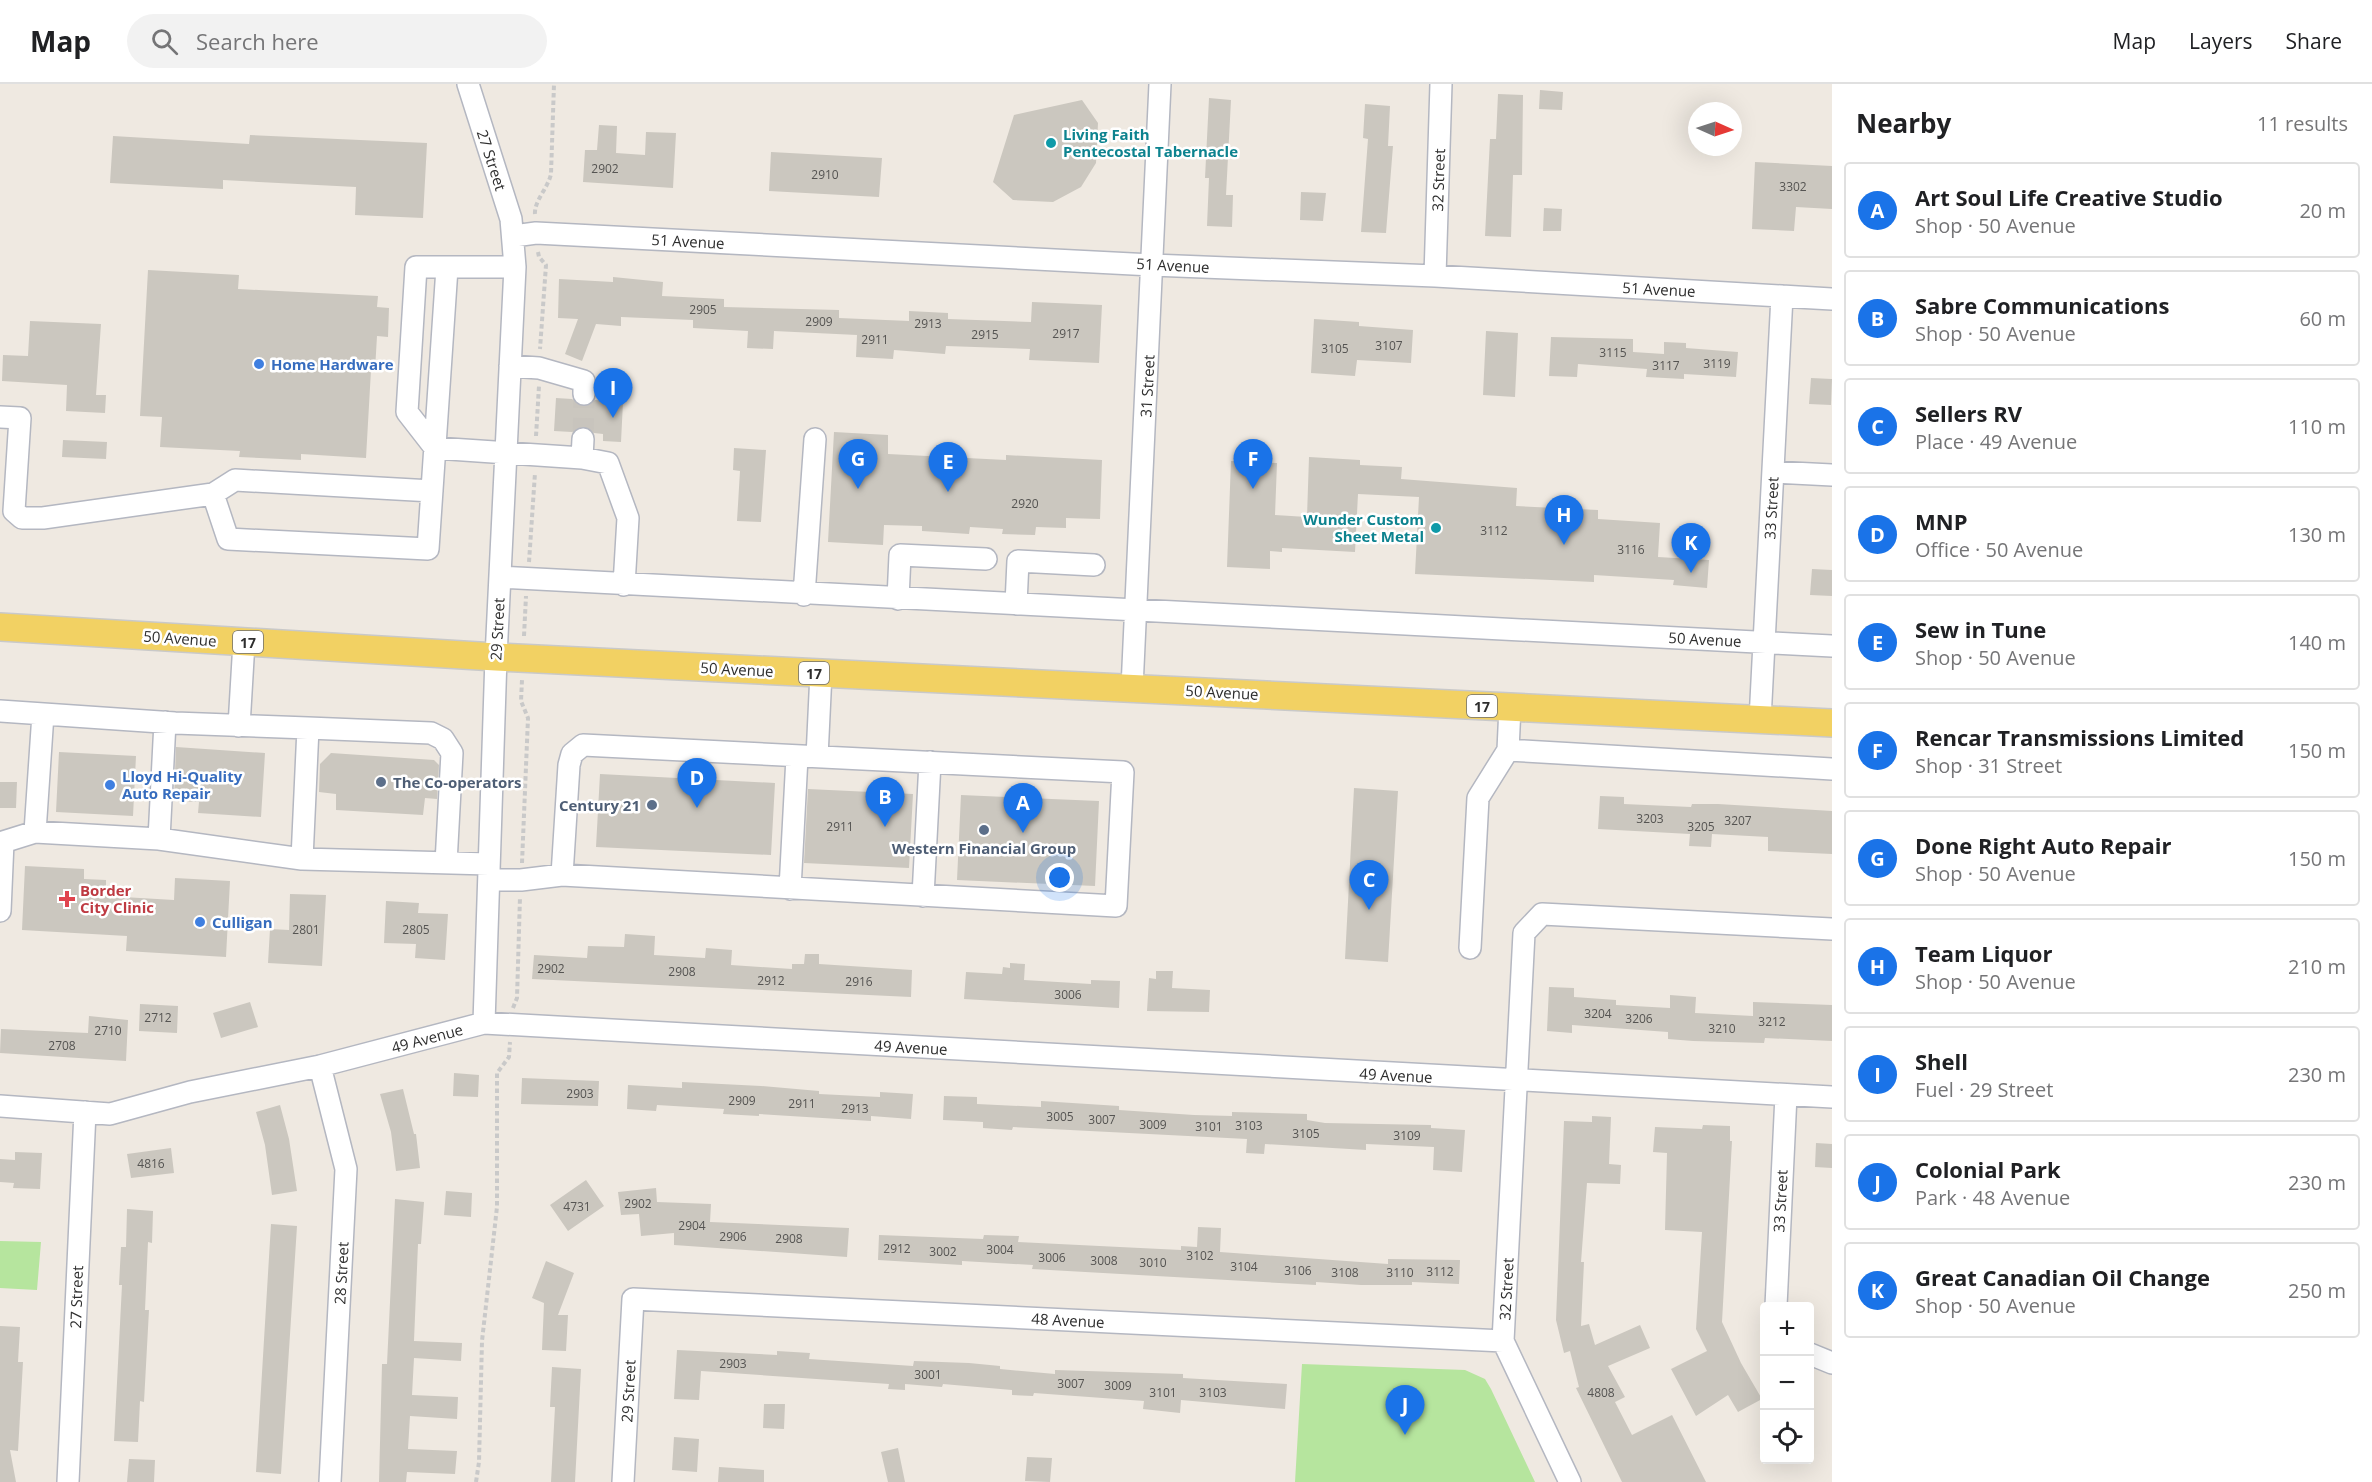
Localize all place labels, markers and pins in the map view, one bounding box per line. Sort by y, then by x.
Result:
place label: Living Faith Pentecostal Tabernacle [1063,124,1238,161]
marker: Living Faith Pentecostal Tabernacle [1044,136,1058,150]
place label: Home Hardware [271,354,394,374]
marker: Home Hardware [252,357,266,371]
pin: I [594,368,632,418]
pin: G [838,440,878,489]
pin: F [1234,440,1272,489]
pin: E [928,442,968,492]
pin: H [1544,496,1584,545]
place label: Wunder Custom Sheet Metal [1303,509,1424,546]
marker: Wunder Custom Sheet Metal [1429,521,1443,535]
pin: K [1672,524,1710,573]
pin: D [678,758,716,808]
place label: Lloyd Hi-Quality Auto Repair [122,766,243,803]
place label: The Co-operators [393,772,522,792]
marker: The Co-operators [374,775,388,789]
marker: Lloyd Hi-Quality Auto Repair [103,778,117,792]
pin: B [866,778,904,827]
pin: A [1004,784,1042,833]
place label: Century 21 [559,795,640,815]
marker: Century 21 [645,798,659,812]
marker: Western Financial Group [977,823,991,837]
place label: Western Financial Group [892,838,1076,858]
pin: C [1350,860,1388,910]
place label: Border City Clinic [80,880,154,917]
marker: Border City Clinic [58,890,76,908]
place label: Culligan [212,912,273,932]
marker: Culligan [193,915,207,929]
pin: J [1386,1386,1424,1435]

